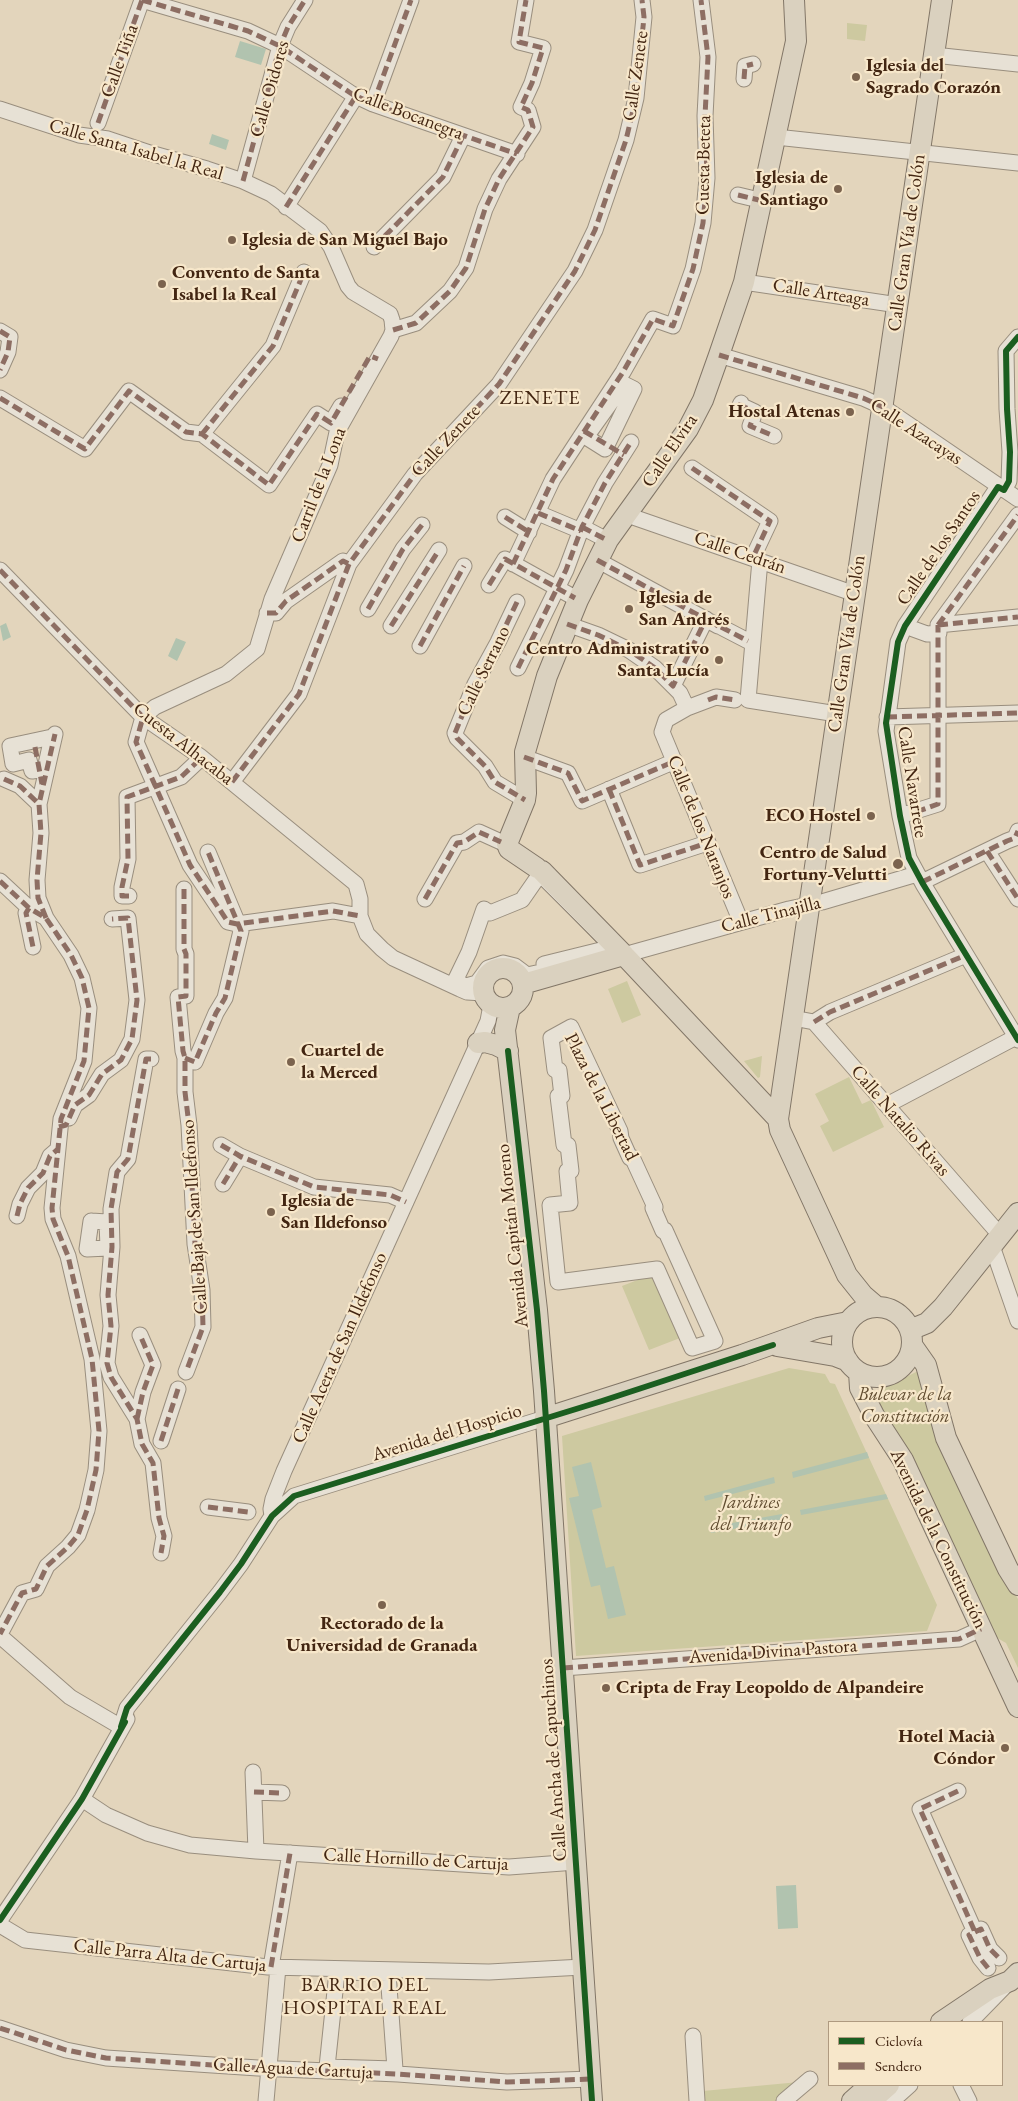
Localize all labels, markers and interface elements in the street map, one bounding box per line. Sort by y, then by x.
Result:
street label: Calle Tiña [96,21,144,101]
street label: Calle Zenete [618,29,654,123]
street label: Calle Oidores [245,38,295,140]
place label: Iglesia del Sagrado Corazón [866,55,1001,99]
marker: Iglesia del Sagrado Corazón [850,71,862,83]
street label: Calle Bocanegra [349,82,467,146]
street label: Calle Santa Isabel la Real [46,114,226,186]
street label: Cuesta Beteta [692,115,716,215]
street label: Calle Gran Vía de Colón [883,153,931,333]
place label: Iglesia de Santiago [755,167,828,211]
marker: Iglesia de Santiago [832,183,844,195]
place label: Iglesia de San Miguel Bajo [242,229,448,251]
marker: Iglesia de San Miguel Bajo [226,234,238,246]
place label: Convento de Santa Isabel la Real [172,262,320,306]
street label: Calle Arteaga [771,274,871,312]
marker: Convento de Santa Isabel la Real [156,278,168,290]
district label: ZENETE [499,387,581,411]
street label: Calle Azacayas [866,394,966,470]
street label: Calle Zenete [407,400,485,482]
place label: Hostal Atenas [728,401,840,423]
marker: Hostal Atenas [844,406,856,418]
street label: Calle Elvira [637,410,703,492]
street label: Carril de la Lona [287,424,351,546]
street label: Calle de los Santos [892,486,986,610]
street label: Calle Cedrán [691,527,789,579]
street label: Calle Gran Vía de Colón [823,554,871,734]
place label: Iglesia de San Andrés [639,587,729,631]
marker: Iglesia de San Andrés [623,603,635,615]
street label: Calle Serrano [452,622,516,720]
place label: Centro Administrativo Santa Lucía [526,638,709,682]
marker: Centro Administrativo Santa Lucía [713,654,725,666]
street label: Cuesta Alhacaba [128,698,238,790]
street label: Calle Navarrete [892,725,932,839]
street label: Calle de los Naranjos [662,752,740,902]
place label: ECO Hostel [766,805,861,827]
marker: ECO Hostel [865,810,877,822]
place label: Centro de Salud Fortuny-Velutti [760,842,887,886]
marker: Centro de Salud Fortuny-Velutti [891,857,905,871]
street label: Calle Tinajilla [719,892,823,938]
street label: Plaza de la Libertad [559,1029,643,1165]
place label: Cuartel de la Merced [301,1040,384,1084]
marker: Cuartel de la Merced [285,1056,297,1068]
street label: Calle Natalio Rivas [845,1061,955,1181]
street label: Calle Baja de San Ildefonso [177,1119,213,1315]
street label: Avenida Capitán Moreno [492,1143,534,1329]
place label: Iglesia de San Ildefonso [281,1190,387,1234]
marker: Iglesia de San Ildefonso [265,1206,277,1218]
street label: Calle Acera de San Ildefonso [288,1249,392,1447]
park label: Bulevar de la Constitución [858,1384,952,1428]
street label: Avenida del Hospicio [369,1399,525,1467]
street label: Avenida de la Constitución [885,1445,991,1633]
park label: Jardines del Triunfo [711,1492,791,1536]
marker: Rectorado de la Universidad de Granada [376,1599,388,1611]
place label: Rectorado de la Universidad de Granada [286,1613,478,1657]
street label: Avenida Divina Pastora [688,1635,858,1669]
street label: Calle Ancha de Capuchinos [536,1658,572,1862]
place label: Cripta de Fray Leopoldo de Alpandeire [616,1677,924,1699]
marker: Cripta de Fray Leopoldo de Alpandeire [600,1682,612,1694]
place label: Hotel Macià Cóndor [898,1726,995,1770]
marker: Hotel Macià Cóndor [999,1742,1011,1754]
street label: Calle Hornillo de Cartuja [323,1844,509,1876]
street label: Calle Parra Alta de Cartuja [72,1935,268,1977]
district label: BARRIO DEL HOSPITAL REAL [281,1974,449,2021]
legend [828,2021,1003,2086]
text: Ciclovía [875,2031,922,2050]
street label: Calle Agua de Cartuja [212,2053,374,2085]
text: Sendero [875,2056,922,2075]

